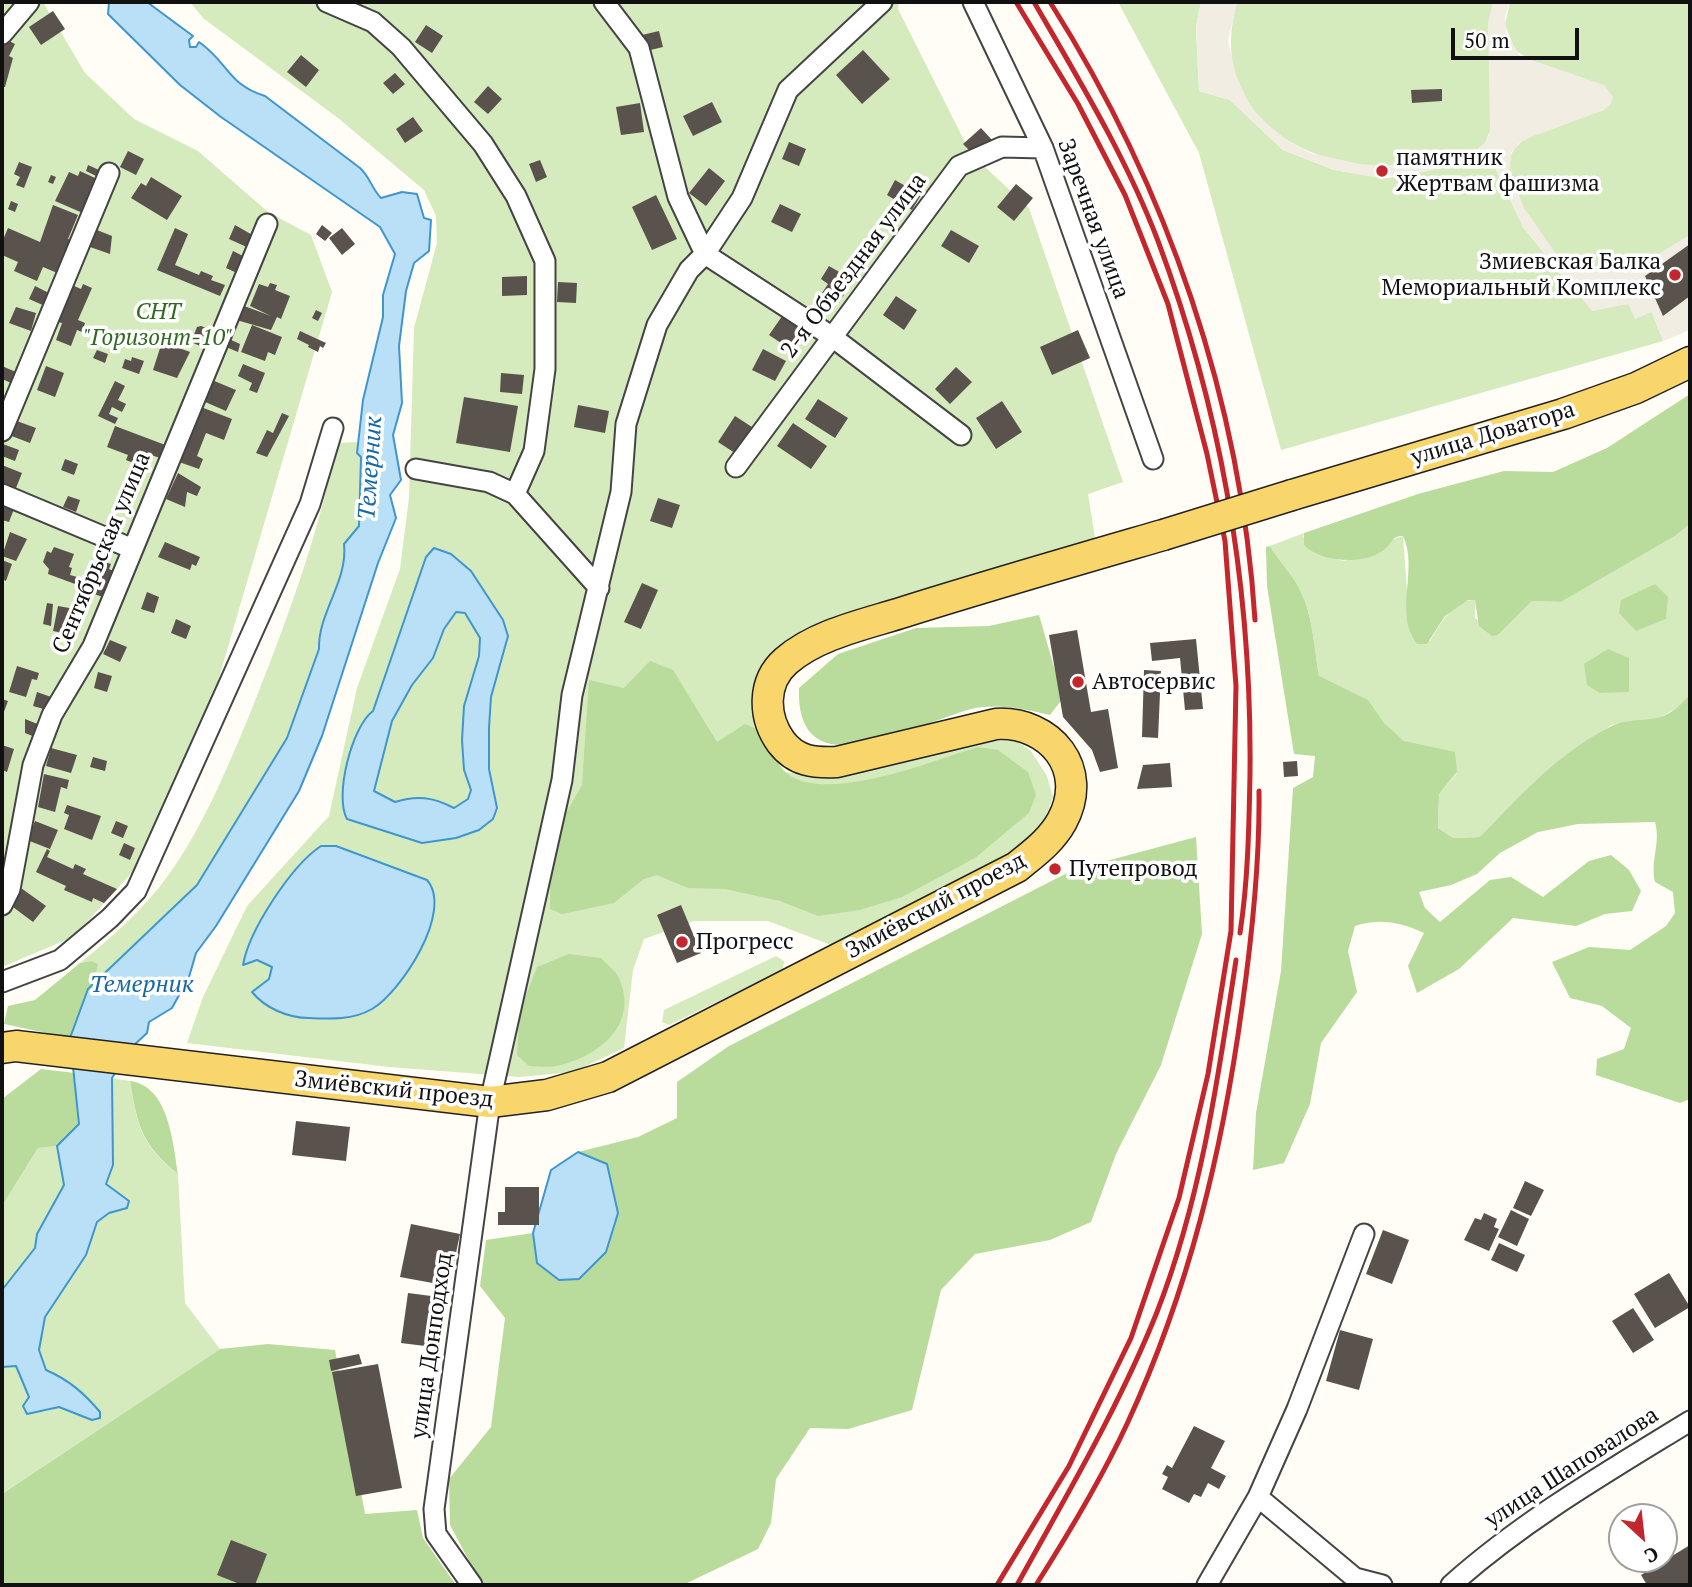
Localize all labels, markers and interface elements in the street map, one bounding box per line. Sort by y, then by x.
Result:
scale bar [1454,14,1582,58]
text: 50 m [1464,26,1510,54]
street label: Заречная улица [1051,135,1135,303]
place label: памятник Жертвам фашизма [1396,144,1600,198]
marker: памятник Жертвам фашизма [1374,163,1390,179]
street label: 2-я Объездная улица [775,168,933,364]
place label: Змиевская Балка Мемориальный Комплекс [1381,248,1661,302]
marker: Змиевская Балка Мемориальный Комплекс [1667,267,1683,283]
park label: СНТ "Горизонт-10" [83,298,233,352]
street label: улица Доватора [1408,396,1578,472]
water label: Темерник [353,415,389,521]
street label: Сентябрьская улица [47,448,157,658]
place label: Автосервис [1092,668,1216,696]
marker: Автосервис [1070,674,1086,690]
street label: Змиёвский проезд [841,847,1031,965]
place label: Путепровод [1069,855,1197,883]
marker: Путепровод [1047,861,1063,877]
place label: Прогресс [696,928,794,956]
marker: Прогресс [674,934,690,950]
water label: Темерник [90,971,194,999]
street label: Змиёвский проезд [293,1066,495,1114]
street label: улица Донподход [405,1251,459,1441]
street label: улица Шаповалова [1480,1402,1664,1534]
north arrow [1608,1503,1678,1573]
text: С [1641,1541,1663,1569]

